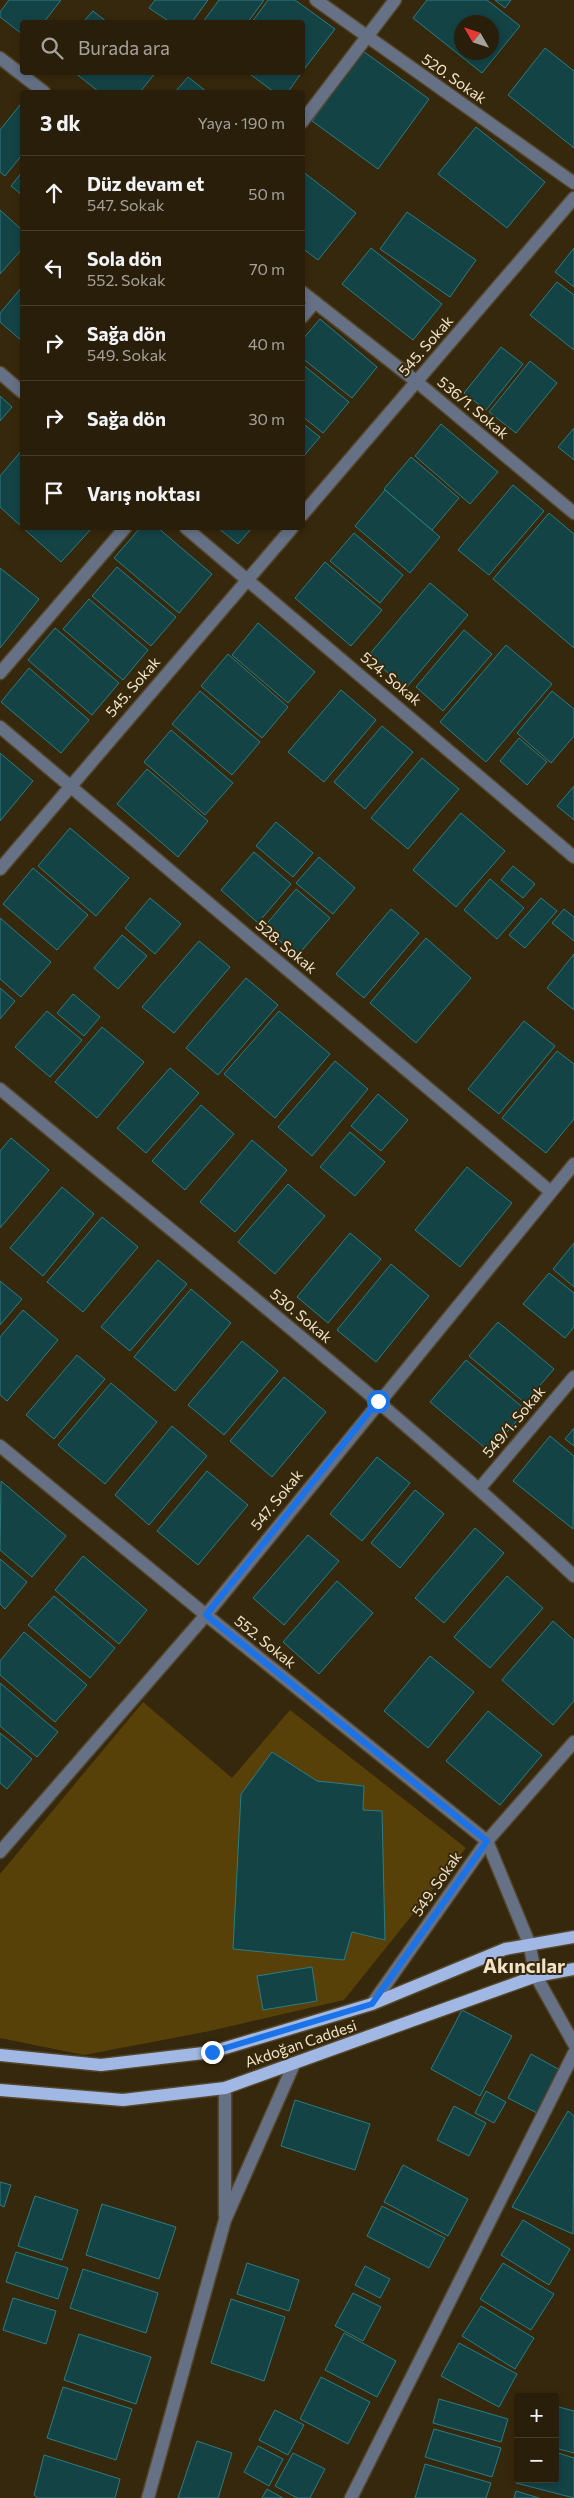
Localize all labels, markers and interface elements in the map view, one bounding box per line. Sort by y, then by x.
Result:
north arrow [454,15,499,60]
search box [20,20,305,75]
icon: search [38,34,66,62]
text: Burada ara [78,36,170,59]
street label: 520. Sokak [419,49,490,107]
text: 3 dk [40,110,81,135]
text: Yaya · 190 m [198,113,285,132]
text: Düz devam et [87,172,204,195]
icon: ahead [40,179,68,207]
text: 50 m [248,184,285,203]
text: 547. Sokak [87,195,164,214]
text: Sola dön [87,247,162,270]
icon: left [40,254,68,282]
text: 70 m [249,259,285,278]
text: 552. Sokak [87,270,166,289]
street label: 545. Sokak [394,311,456,379]
text: Sağa dön [87,322,166,345]
icon: right [40,329,68,357]
text: 40 m [248,334,285,353]
text: 549. Sokak [87,345,167,364]
street label: 536/1. Sokak [434,372,513,442]
icon: right [40,404,68,432]
text: Sağa dön [87,407,166,430]
text: 30 m [248,409,285,428]
icon: arrive [40,479,68,507]
text: Varış noktası [87,482,200,505]
street label: 524. Sokak [358,648,426,709]
street label: 545. Sokak [101,652,163,720]
street label: 528. Sokak [253,916,321,977]
street label: 530. Sokak [267,1284,336,1346]
street label: 549/1. Sokak [478,1382,548,1461]
route start [367,1390,390,1413]
street label: 547. Sokak [246,1466,306,1533]
street label: 552. Sokak [231,1611,300,1671]
street label: 549. Sokak [407,1848,465,1919]
district label: Akıncılar [483,1953,565,1977]
street label: Akdoğan Caddesi [242,2015,359,2071]
route end [201,2041,224,2064]
map controls [514,2393,559,2483]
button: + [514,2393,559,2438]
button: − [514,2438,559,2483]

